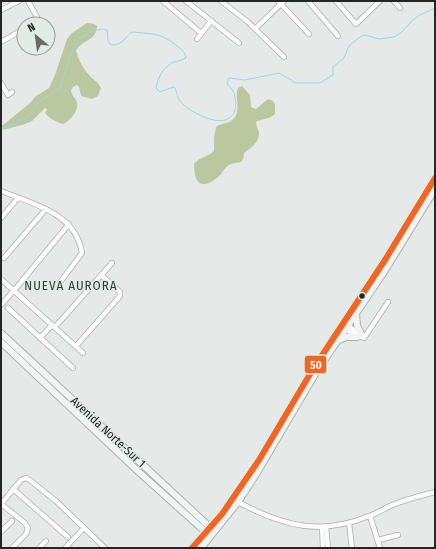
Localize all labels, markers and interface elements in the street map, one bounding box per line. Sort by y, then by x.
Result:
north arrow [16,16,56,56]
text: N [25,20,37,35]
district label: NUEVA AURORA [24,278,118,293]
unlabelled marker [357,291,367,301]
line badge: 50 [304,355,327,374]
text: 50 [310,359,322,372]
street label: Avenida Norte-Sur 1 [68,394,148,470]

